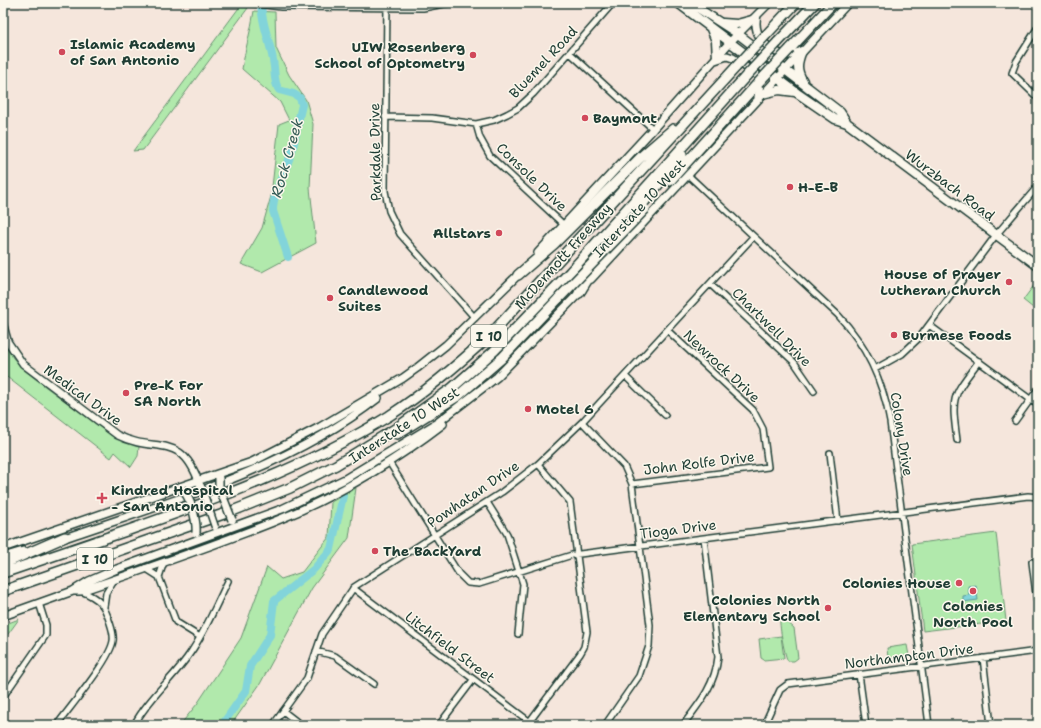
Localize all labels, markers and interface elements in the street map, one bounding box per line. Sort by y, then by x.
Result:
street label: Bluemel Road [505,22,581,102]
place label: Islamic Academy of San Antonio [70,35,196,69]
place label: UIW Rosenberg School of Optometry [315,38,465,72]
marker: Islamic Academy of San Antonio [57,47,67,57]
marker: UIW Rosenberg School of Optometry [468,50,478,60]
street label: Parkdale Drive [365,103,385,201]
place label: Baymont [593,109,657,127]
marker: Baymont [580,113,590,123]
water label: Rock Creek [266,116,308,200]
street label: Console Drive [493,139,571,215]
street label: Wurzbach Road [902,145,998,225]
street label: Interstate 10 West [589,155,689,261]
place label: H-E-B [798,178,839,196]
marker: H-E-B [785,182,795,192]
street label: McDermott Freeway [510,199,616,313]
place label: Allstars [433,224,491,242]
marker: Allstars [494,228,504,238]
place label: House of Prayer Lutheran Church [880,265,1001,299]
marker: House of Prayer Lutheran Church [1004,277,1014,287]
place label: Candlewood Suites [338,281,429,315]
street label: Chartwell Drive [728,283,816,371]
marker: Candlewood Suites [325,293,335,303]
road number: I 10 [471,325,507,347]
street label: Newrock Drive [680,326,764,406]
place label: Burmese Foods [902,326,1012,344]
marker: Burmese Foods [889,330,899,340]
street label: Medical Drive [40,361,126,430]
place label: Pre-K For SA North [134,376,204,410]
street label: Interstate 10 West [345,383,463,467]
marker: Pre-K For SA North [121,388,131,398]
street label: Colony Drive [886,391,918,477]
place label: Motel 6 [536,400,594,418]
marker: Motel 6 [523,404,533,414]
street label: John Rolfe Drive [642,447,756,479]
street label: Powhatan Drive [423,456,523,531]
place label: Kindred Hospital - San Antonio [111,481,234,515]
marker: Kindred Hospital - San Antonio [96,492,108,504]
street label: Tioga Drive [639,515,717,543]
place label: The BackYard [383,542,482,560]
marker: The BackYard [370,546,380,556]
road number: I 10 [77,548,113,570]
place label: Colonies House [842,574,951,592]
marker: Colonies House [954,578,964,588]
marker: Colonies North Pool [968,586,978,596]
place label: Colonies North Elementary School [683,591,820,625]
place label: Colonies North Pool [933,597,1013,631]
marker: Colonies North Elementary School [823,603,833,613]
street label: Litchfield Street [401,607,499,687]
street label: Northampton Drive [843,639,975,673]

